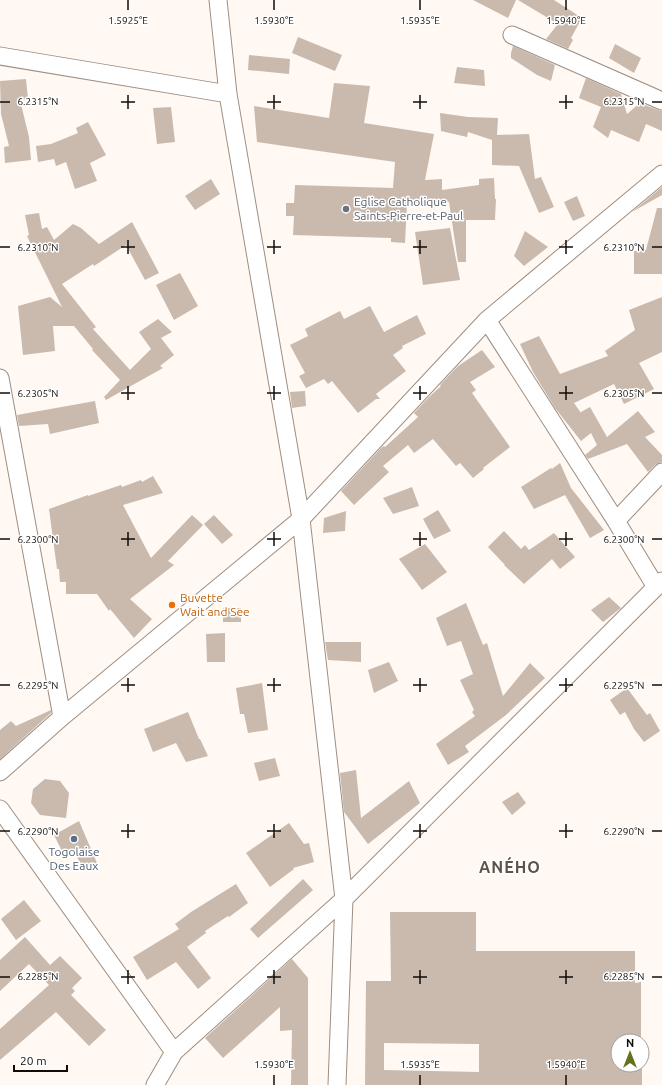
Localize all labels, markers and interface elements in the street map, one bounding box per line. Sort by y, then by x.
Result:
text: 1.5925°E [108,15,148,26]
text: 1.5930°E [254,15,294,26]
text: 1.5935°E [400,15,440,26]
text: 1.5940°E [546,15,586,26]
text: 6.2315°N [17,96,59,107]
text: 6.2315°N [603,96,645,107]
place label: Eglise Catholique Saints-Pierre-et-Paul [354,195,463,222]
marker: Eglise Catholique Saints-Pierre-et-Paul [341,204,351,214]
text: 6.2310°N [17,242,59,253]
text: 6.2310°N [603,242,645,253]
text: 6.2305°N [17,388,59,399]
text: 6.2305°N [603,388,645,399]
text: 6.2300°N [17,534,59,545]
text: 6.2300°N [603,534,645,545]
place label: Buvette Wait and See [180,591,250,618]
marker: Buvette Wait and See [167,600,177,610]
text: 6.2295°N [17,680,59,691]
text: 6.2295°N [603,680,645,691]
text: 6.2290°N [17,826,59,837]
text: 6.2290°N [603,826,645,837]
marker: Togolaise Des Eaux [69,834,79,844]
place label: Togolaise Des Eaux [48,845,100,872]
district label: ANÉHO [479,856,541,876]
text: 6.2285°N [17,971,59,982]
text: 6.2285°N [603,971,645,982]
north arrow [610,1033,650,1073]
text: N [626,1037,634,1049]
scale bar [14,1047,67,1073]
text: 20 m [20,1054,47,1067]
text: 1.5930°E [254,1059,294,1070]
text: 1.5935°E [400,1059,440,1070]
text: 1.5940°E [546,1059,586,1070]

